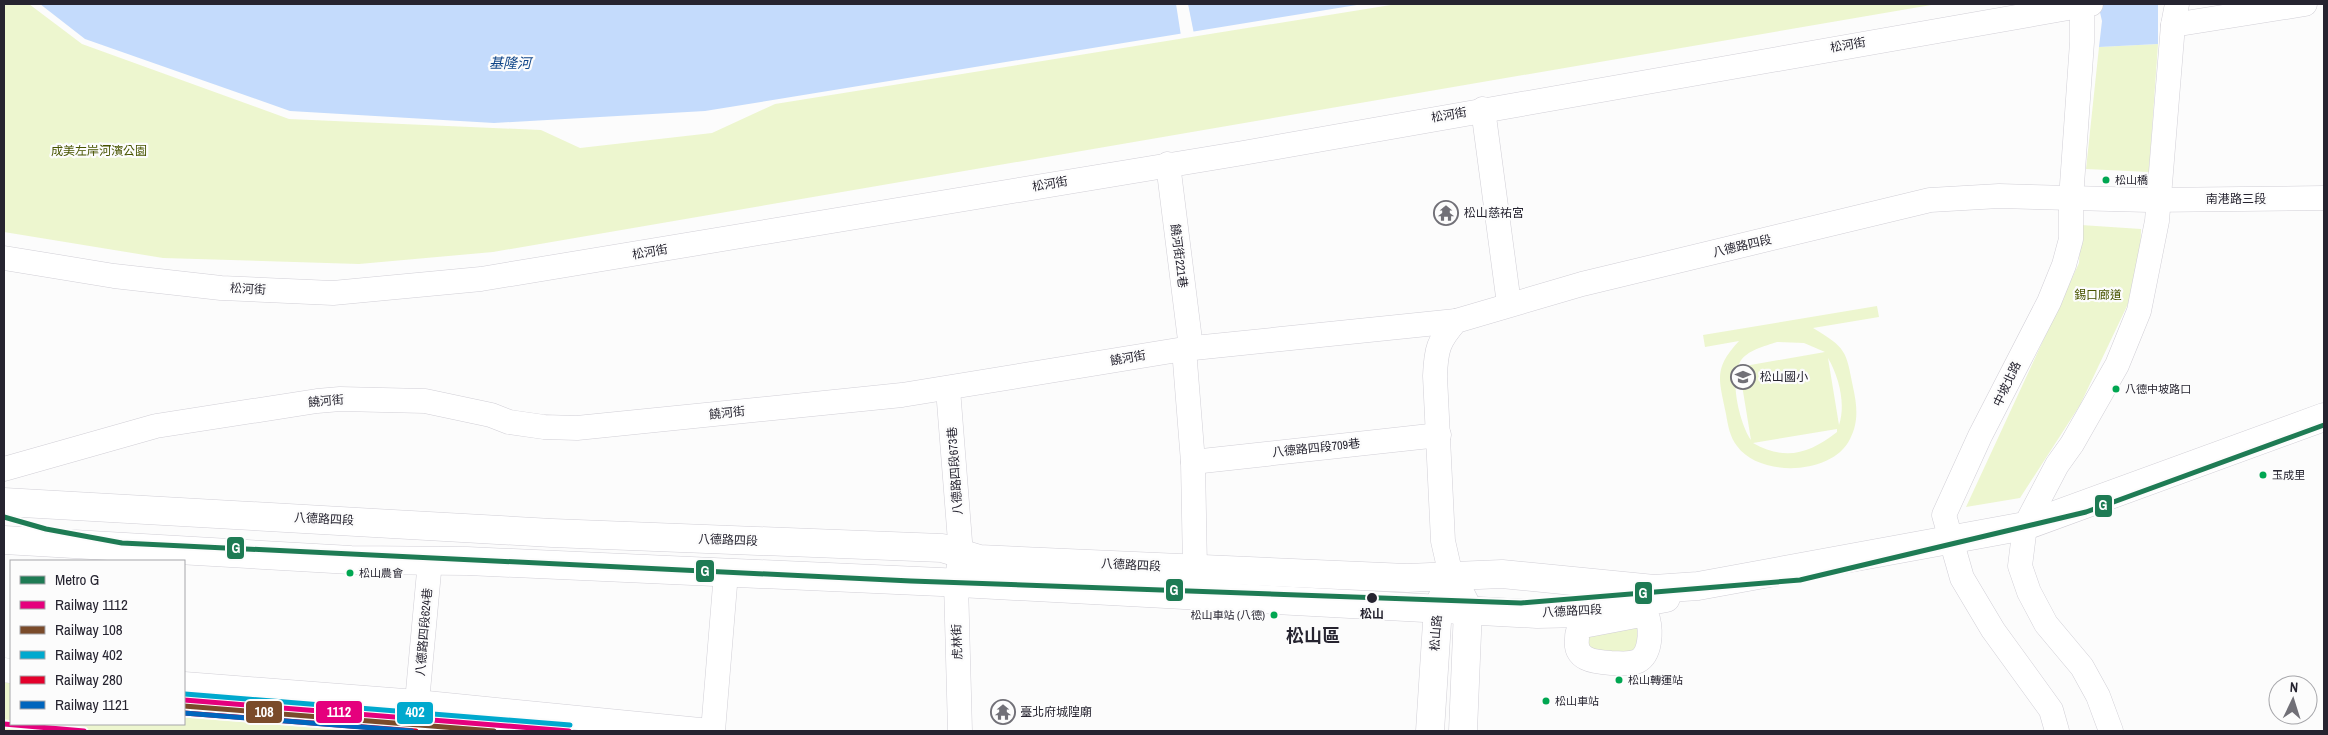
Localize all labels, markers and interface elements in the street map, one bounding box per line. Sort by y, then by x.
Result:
street label: 松河街 [1829,34,1867,56]
water label: 基隆河 [489,54,534,72]
street label: 松河街 [1430,104,1468,126]
park label: 成美左岸河濱公園 [51,143,147,159]
street label: 松河街 [1031,173,1069,195]
place label: 松山橋 [2115,173,2148,187]
marker: 松山橋 [2101,175,2111,185]
street label: 南港路三段 [2206,191,2266,207]
temple icon: 松山慈祐宮 [1433,200,1459,226]
place label: 松山慈祐宮 [1464,205,1524,221]
street label: 饒河街221巷 [1167,223,1191,289]
street label: 八德路四段 [1711,231,1773,261]
street label: 松河街 [631,241,669,263]
street label: 松河街 [230,280,266,298]
park label: 錫口廊道 [2074,287,2122,303]
street label: 饒河街 [1109,347,1147,369]
street label: 中坡北路 [1990,359,2024,409]
school or university icon: 松山國小 [1730,364,1756,390]
place label: 松山國小 [1760,369,1808,385]
place label: 八德中坡路口 [2125,382,2191,396]
marker: 八德中坡路口 [2111,384,2121,394]
street label: 饒河街 [307,391,345,411]
street label: 饒河街 [708,403,746,423]
street label: 八德路四段673巷 [944,426,966,516]
street label: 八德路四段709巷 [1271,435,1361,461]
place label: 玉成里 [2272,468,2305,482]
marker: 玉成里 [2258,470,2268,480]
line badge: G [2094,494,2113,518]
text: G [2099,496,2108,514]
street label: 八德路四段 [294,509,354,529]
street label: 八德路四段 [698,531,758,549]
line badge: G [226,536,245,560]
text: G [232,539,241,557]
street label: 八德路四段 [1101,555,1161,575]
line badge: G [695,559,715,583]
legend [10,560,185,725]
text: G [701,562,710,580]
place label: 松山農會 [359,566,403,580]
marker: 松山農會 [345,568,355,578]
text: Metro G [55,569,99,590]
line badge: G [1165,578,1184,602]
text: G [1170,581,1179,599]
line badge: G [1634,581,1653,605]
text: G [1639,584,1648,602]
street label: 八德路四段624巷 [412,587,436,677]
marker: 松山 [1365,591,1379,605]
text: Railway 1112 [55,594,128,615]
street label: 八德路四段 [1542,601,1602,621]
place label: 松山 [1360,606,1384,622]
place label: 松山車站 (八德) [1190,608,1265,622]
marker: 松山車站 (八德) [1269,610,1279,620]
street label: 松山路 [1427,614,1445,652]
text: Railway 108 [55,619,123,640]
district label: 松山區 [1286,623,1340,648]
street label: 虎林街 [948,624,966,660]
text: Railway 402 [55,644,123,665]
text: Railway 280 [55,669,123,690]
place label: 松山轉運站 [1628,673,1683,687]
marker: 松山轉運站 [1614,675,1624,685]
north arrow [2268,675,2318,725]
text: N [2289,678,2299,696]
text: Railway 1121 [55,694,129,715]
place label: 松山車站 [1555,694,1599,708]
marker: 松山車站 [1541,696,1551,706]
temple icon: 臺北府城隍廟 [990,699,1016,725]
line badge: 108 [245,700,283,724]
line badge: 1112 [315,700,363,724]
line badge: 402 [396,701,434,725]
text: 108 [254,703,274,721]
text: 1112 [327,703,351,721]
text: 402 [405,703,425,721]
place label: 臺北府城隍廟 [1020,704,1092,720]

